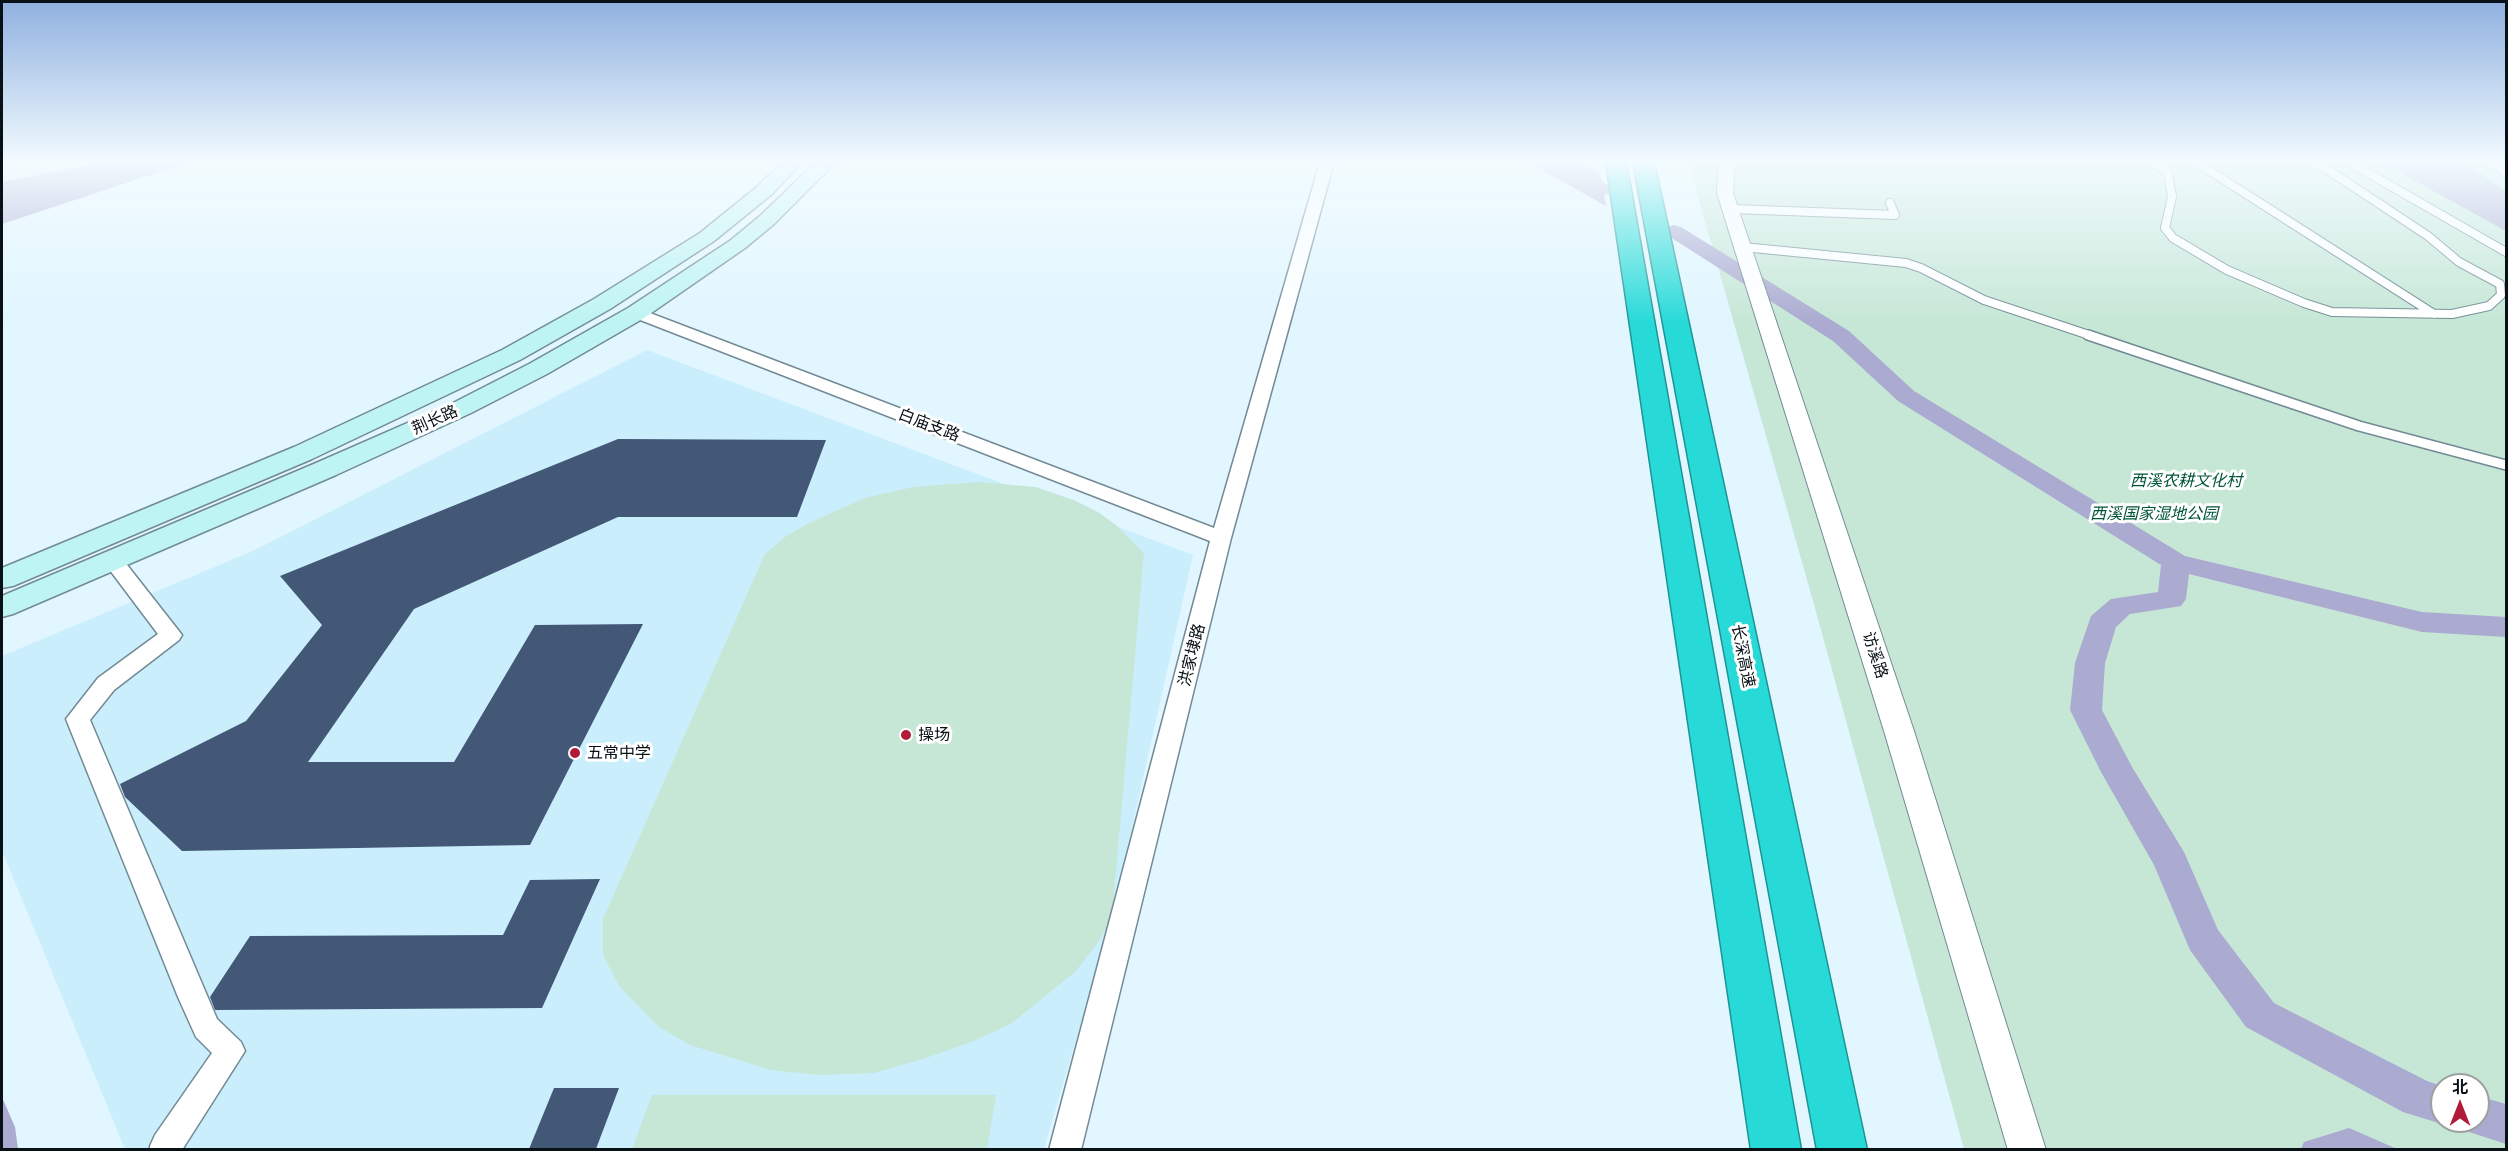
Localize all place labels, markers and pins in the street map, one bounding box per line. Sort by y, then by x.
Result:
place label: 操场 [918,725,950,745]
marker: 操场 [899,728,913,742]
place label: 五常中学 [587,743,651,763]
marker: 五常中学 [568,746,582,760]

